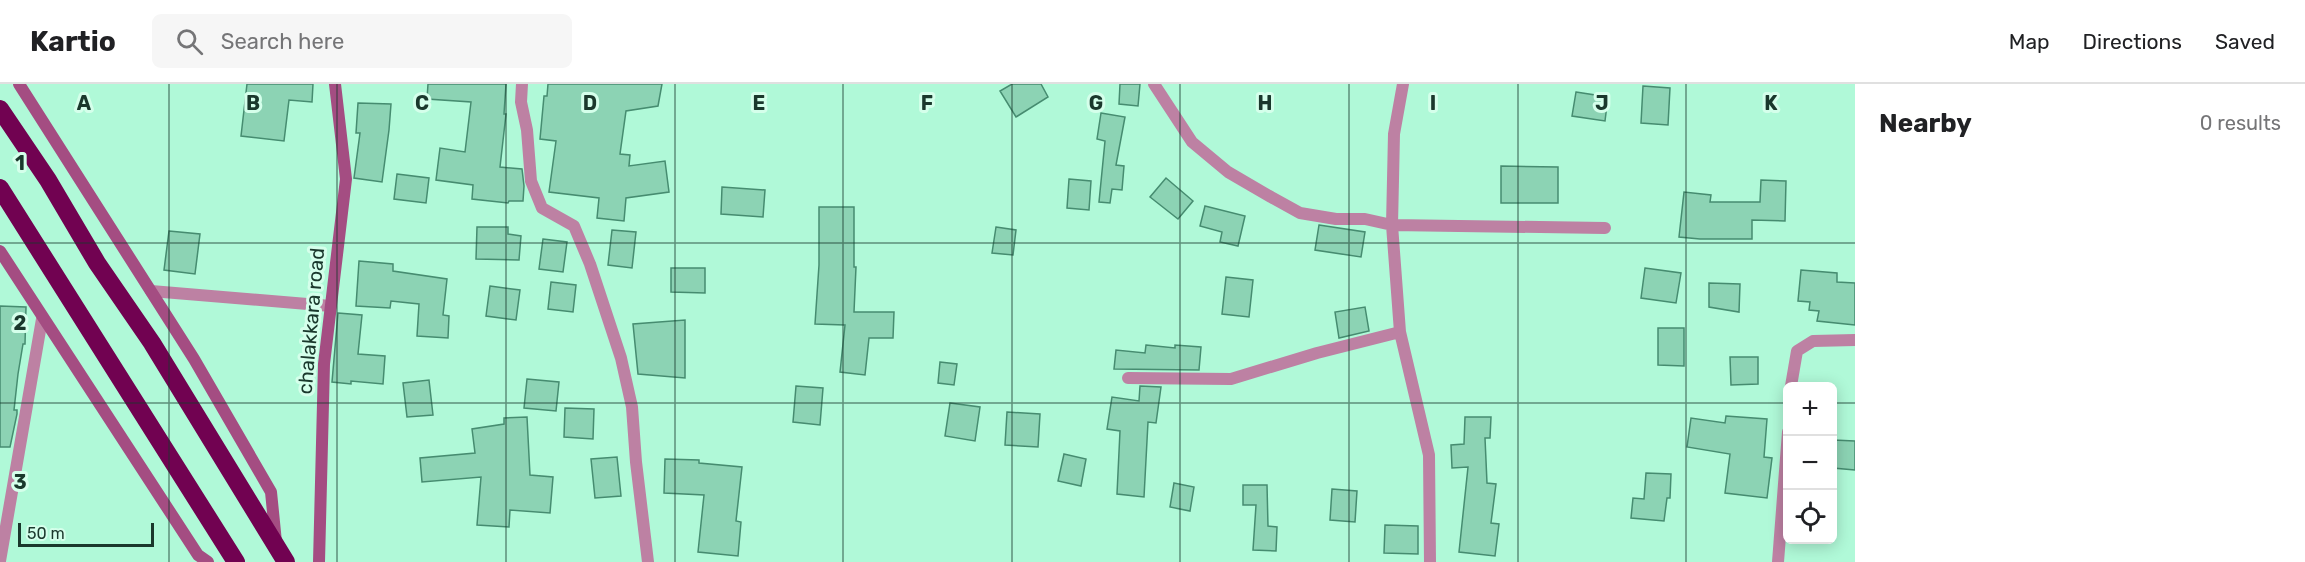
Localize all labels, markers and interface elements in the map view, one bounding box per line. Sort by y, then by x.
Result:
search box [152,14,572,68]
text: Kartio [30,25,116,58]
icon: search [173,25,206,58]
text: Search here [221,28,344,55]
text: Map [2009,29,2050,54]
text: Directions [2083,29,2182,54]
text: Saved [2215,29,2275,54]
text: A [77,91,92,115]
text: B [246,91,260,115]
text: C [415,91,429,115]
text: D [583,91,597,115]
text: E [753,91,765,115]
text: F [921,91,933,115]
text: G [1089,91,1103,115]
text: H [1258,91,1272,115]
text: I [1430,91,1436,115]
text: J [1595,91,1609,115]
text: K [1764,91,1778,115]
text: Nearby [1879,108,1972,139]
text: 0 results [2200,111,2281,135]
text: 1 [15,151,25,175]
street label: chalakkara road [293,247,329,395]
text: 2 [14,311,27,335]
map controls [1783,382,1837,544]
button: + [1783,382,1837,436]
button: − [1783,436,1837,490]
text: 3 [13,470,27,494]
button: locate [1783,490,1837,544]
scale bar [18,520,154,548]
text: 50 m [27,524,65,543]

